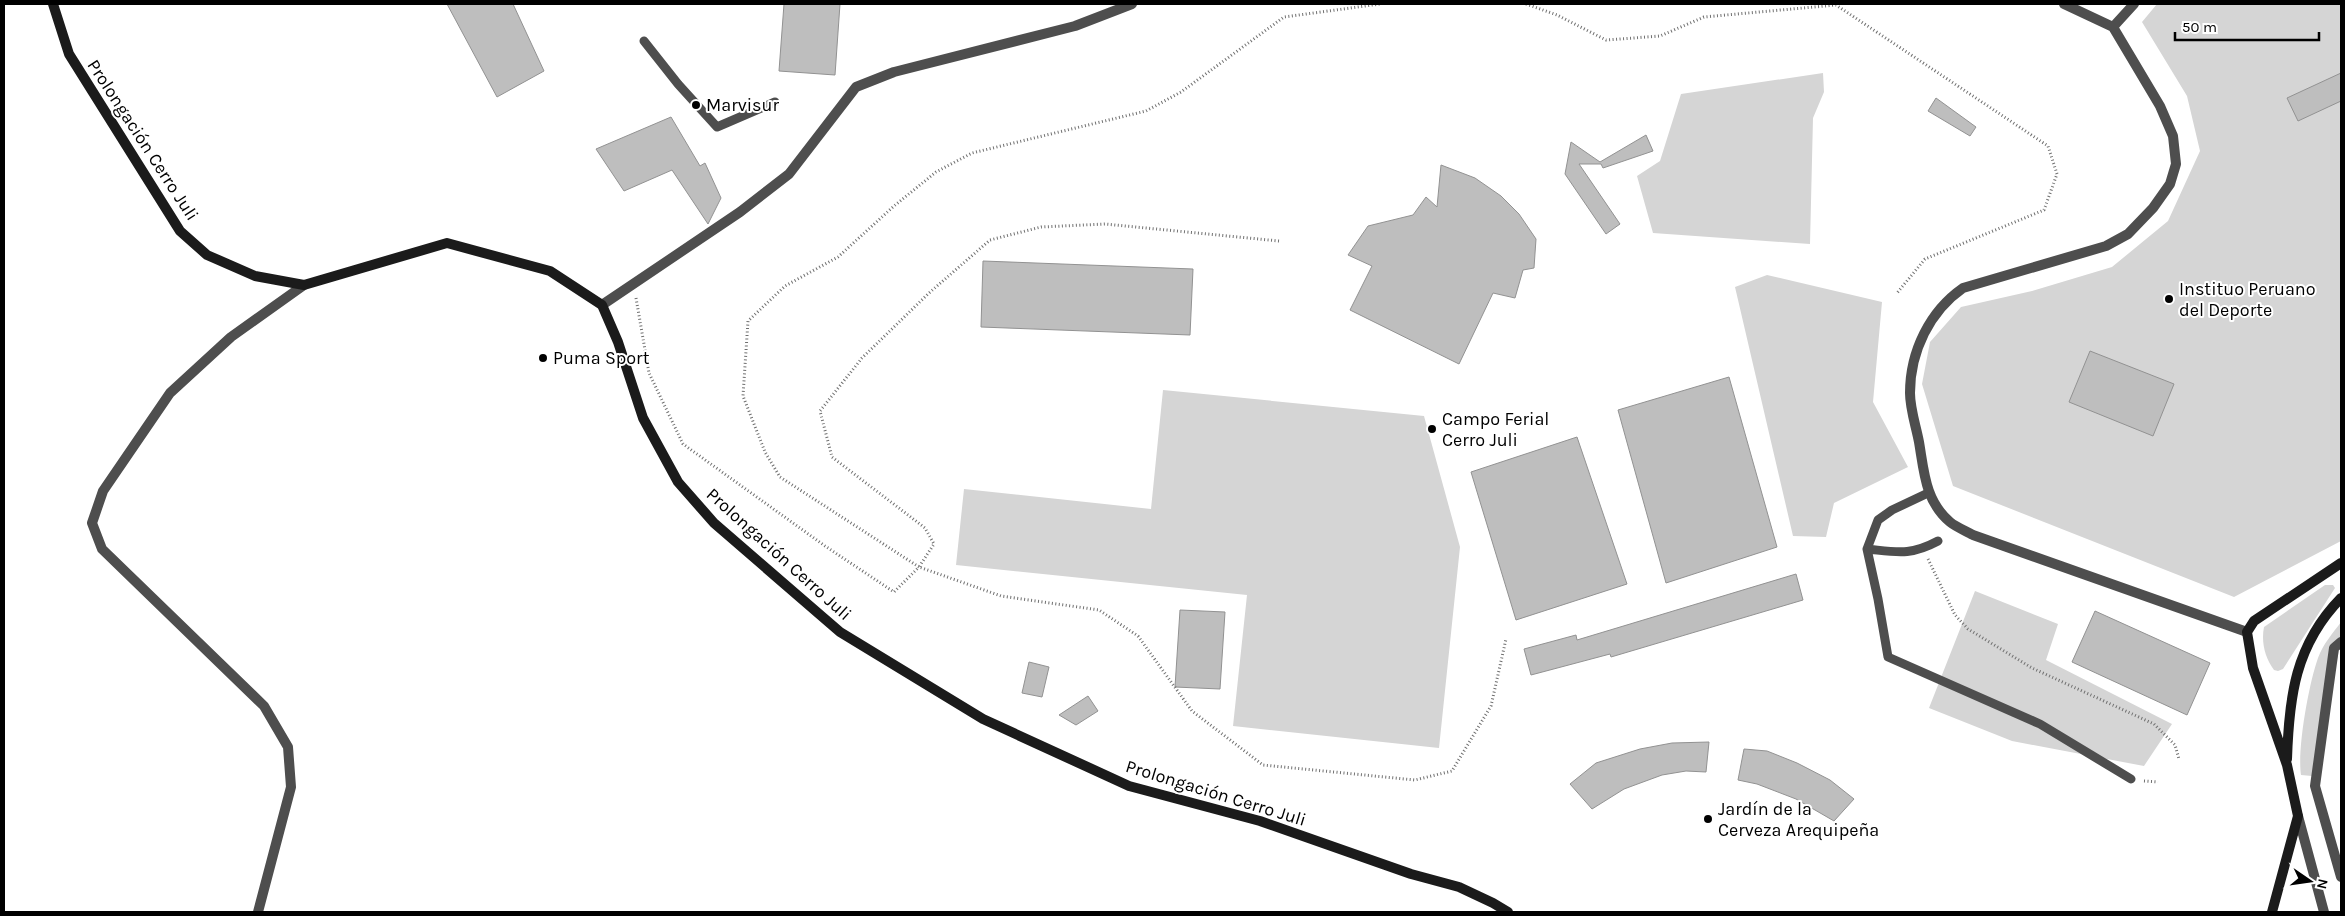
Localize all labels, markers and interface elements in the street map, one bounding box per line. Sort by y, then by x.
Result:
scale bar [2175,10,2319,42]
text: 50 m [2182,18,2217,36]
street label: Prolongación Cerro Juli [83,55,203,225]
place label: Marvisur [706,94,779,116]
marker: Marvisur [690,99,702,111]
place label: Instituo Peruano del Deporte [2179,278,2316,321]
marker: Instituo Peruano del Deporte [2163,293,2175,305]
place label: Puma Sport [553,347,650,369]
marker: Puma Sport [537,352,549,364]
place label: Campo Ferial Cerro Juli [1442,408,1549,451]
marker: Campo Ferial Cerro Juli [1426,423,1438,435]
street label: Prolongación Cerro Juli [702,483,856,625]
street label: Prolongación Cerro Juli [1123,755,1309,831]
place label: Jardín de la Cerveza Arequipeña [1718,798,1879,841]
marker: Jardín de la Cerveza Arequipeña [1702,813,1714,825]
north arrow [2285,856,2335,906]
text: N [2313,877,2332,891]

